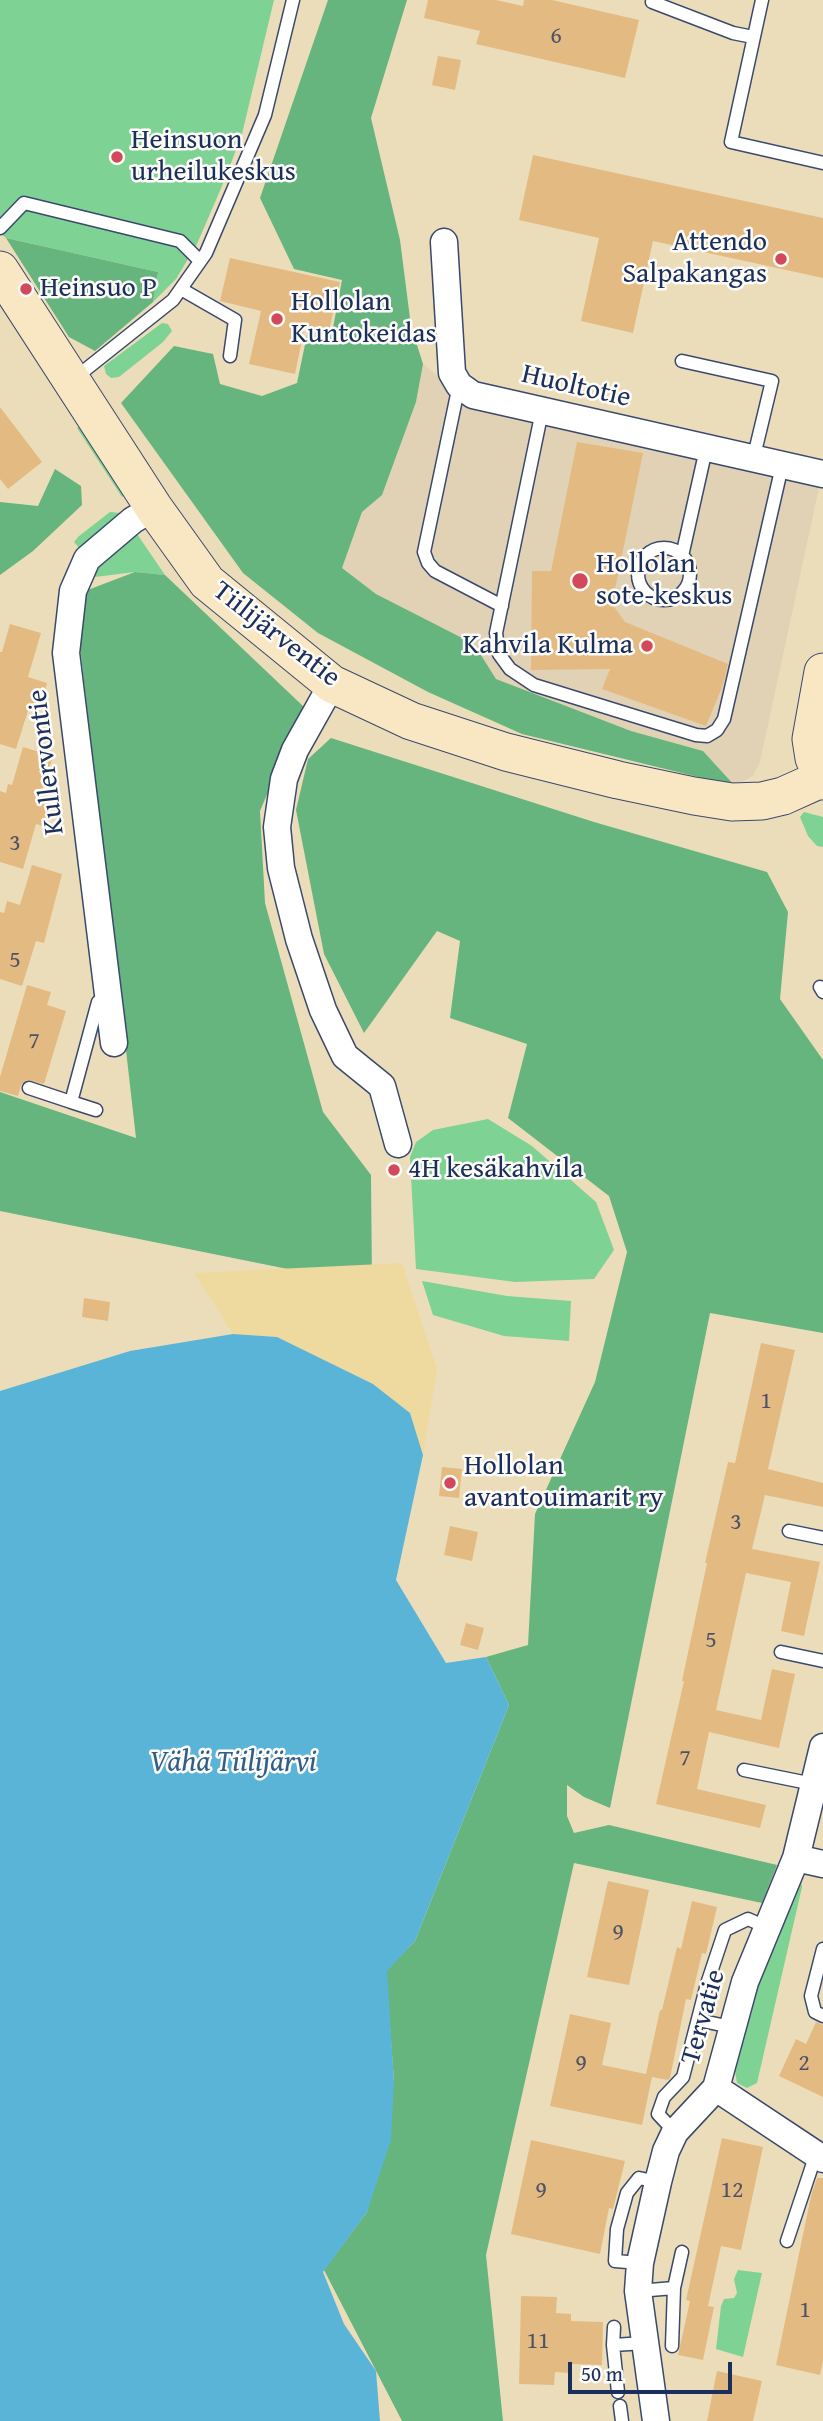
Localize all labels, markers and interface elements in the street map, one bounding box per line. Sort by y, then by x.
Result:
house number: 6 [550,23,562,51]
place label: Heinsuon urheilukeskus [131,124,296,190]
marker: Heinsuon urheilukeskus [109,149,125,165]
place label: Attendo Salpakangas [622,226,767,292]
marker: Attendo Salpakangas [773,251,789,267]
place label: Heinsuo P [40,272,157,306]
marker: Heinsuo P [18,281,34,297]
place label: Hollolan Kuntokeidas [291,286,437,352]
marker: Hollolan Kuntokeidas [269,311,285,327]
street label: Huoltotie [518,358,634,416]
place label: Hollolan sote-keskus [596,548,732,614]
marker: Hollolan sote-keskus [570,571,590,591]
street label: Tiilijärventie [206,575,346,695]
place label: Kahvila Kulma [463,629,633,663]
marker: Kahvila Kulma [639,638,655,654]
street label: Kullervontie [21,687,73,837]
house number: 3 [9,830,21,858]
house number: 5 [9,947,21,975]
house number: 7 [28,1028,40,1056]
place label: 4H kesäkahvila [408,1153,583,1187]
marker: 4H kesäkahvila [386,1162,402,1178]
house number: 1 [760,1388,772,1416]
place label: Hollolan avantouimarit ry [464,1450,663,1516]
marker: Hollolan avantouimarit ry [442,1475,458,1491]
house number: 3 [730,1509,742,1537]
house number: 5 [705,1627,717,1655]
water label: Vähä Tiilijärvi [149,1745,317,1781]
house number: 7 [679,1745,691,1773]
house number: 9 [612,1919,624,1947]
street label: Tervatie [675,1966,733,2068]
house number: 9 [575,2050,587,2078]
house number: 2 [798,2050,810,2078]
house number: 9 [535,2177,547,2205]
house number: 12 [720,2177,744,2205]
house number: 1 [799,2297,811,2325]
house number: 11 [526,2328,550,2356]
scale bar [571,2348,736,2392]
text: 50 m [581,2358,623,2389]

